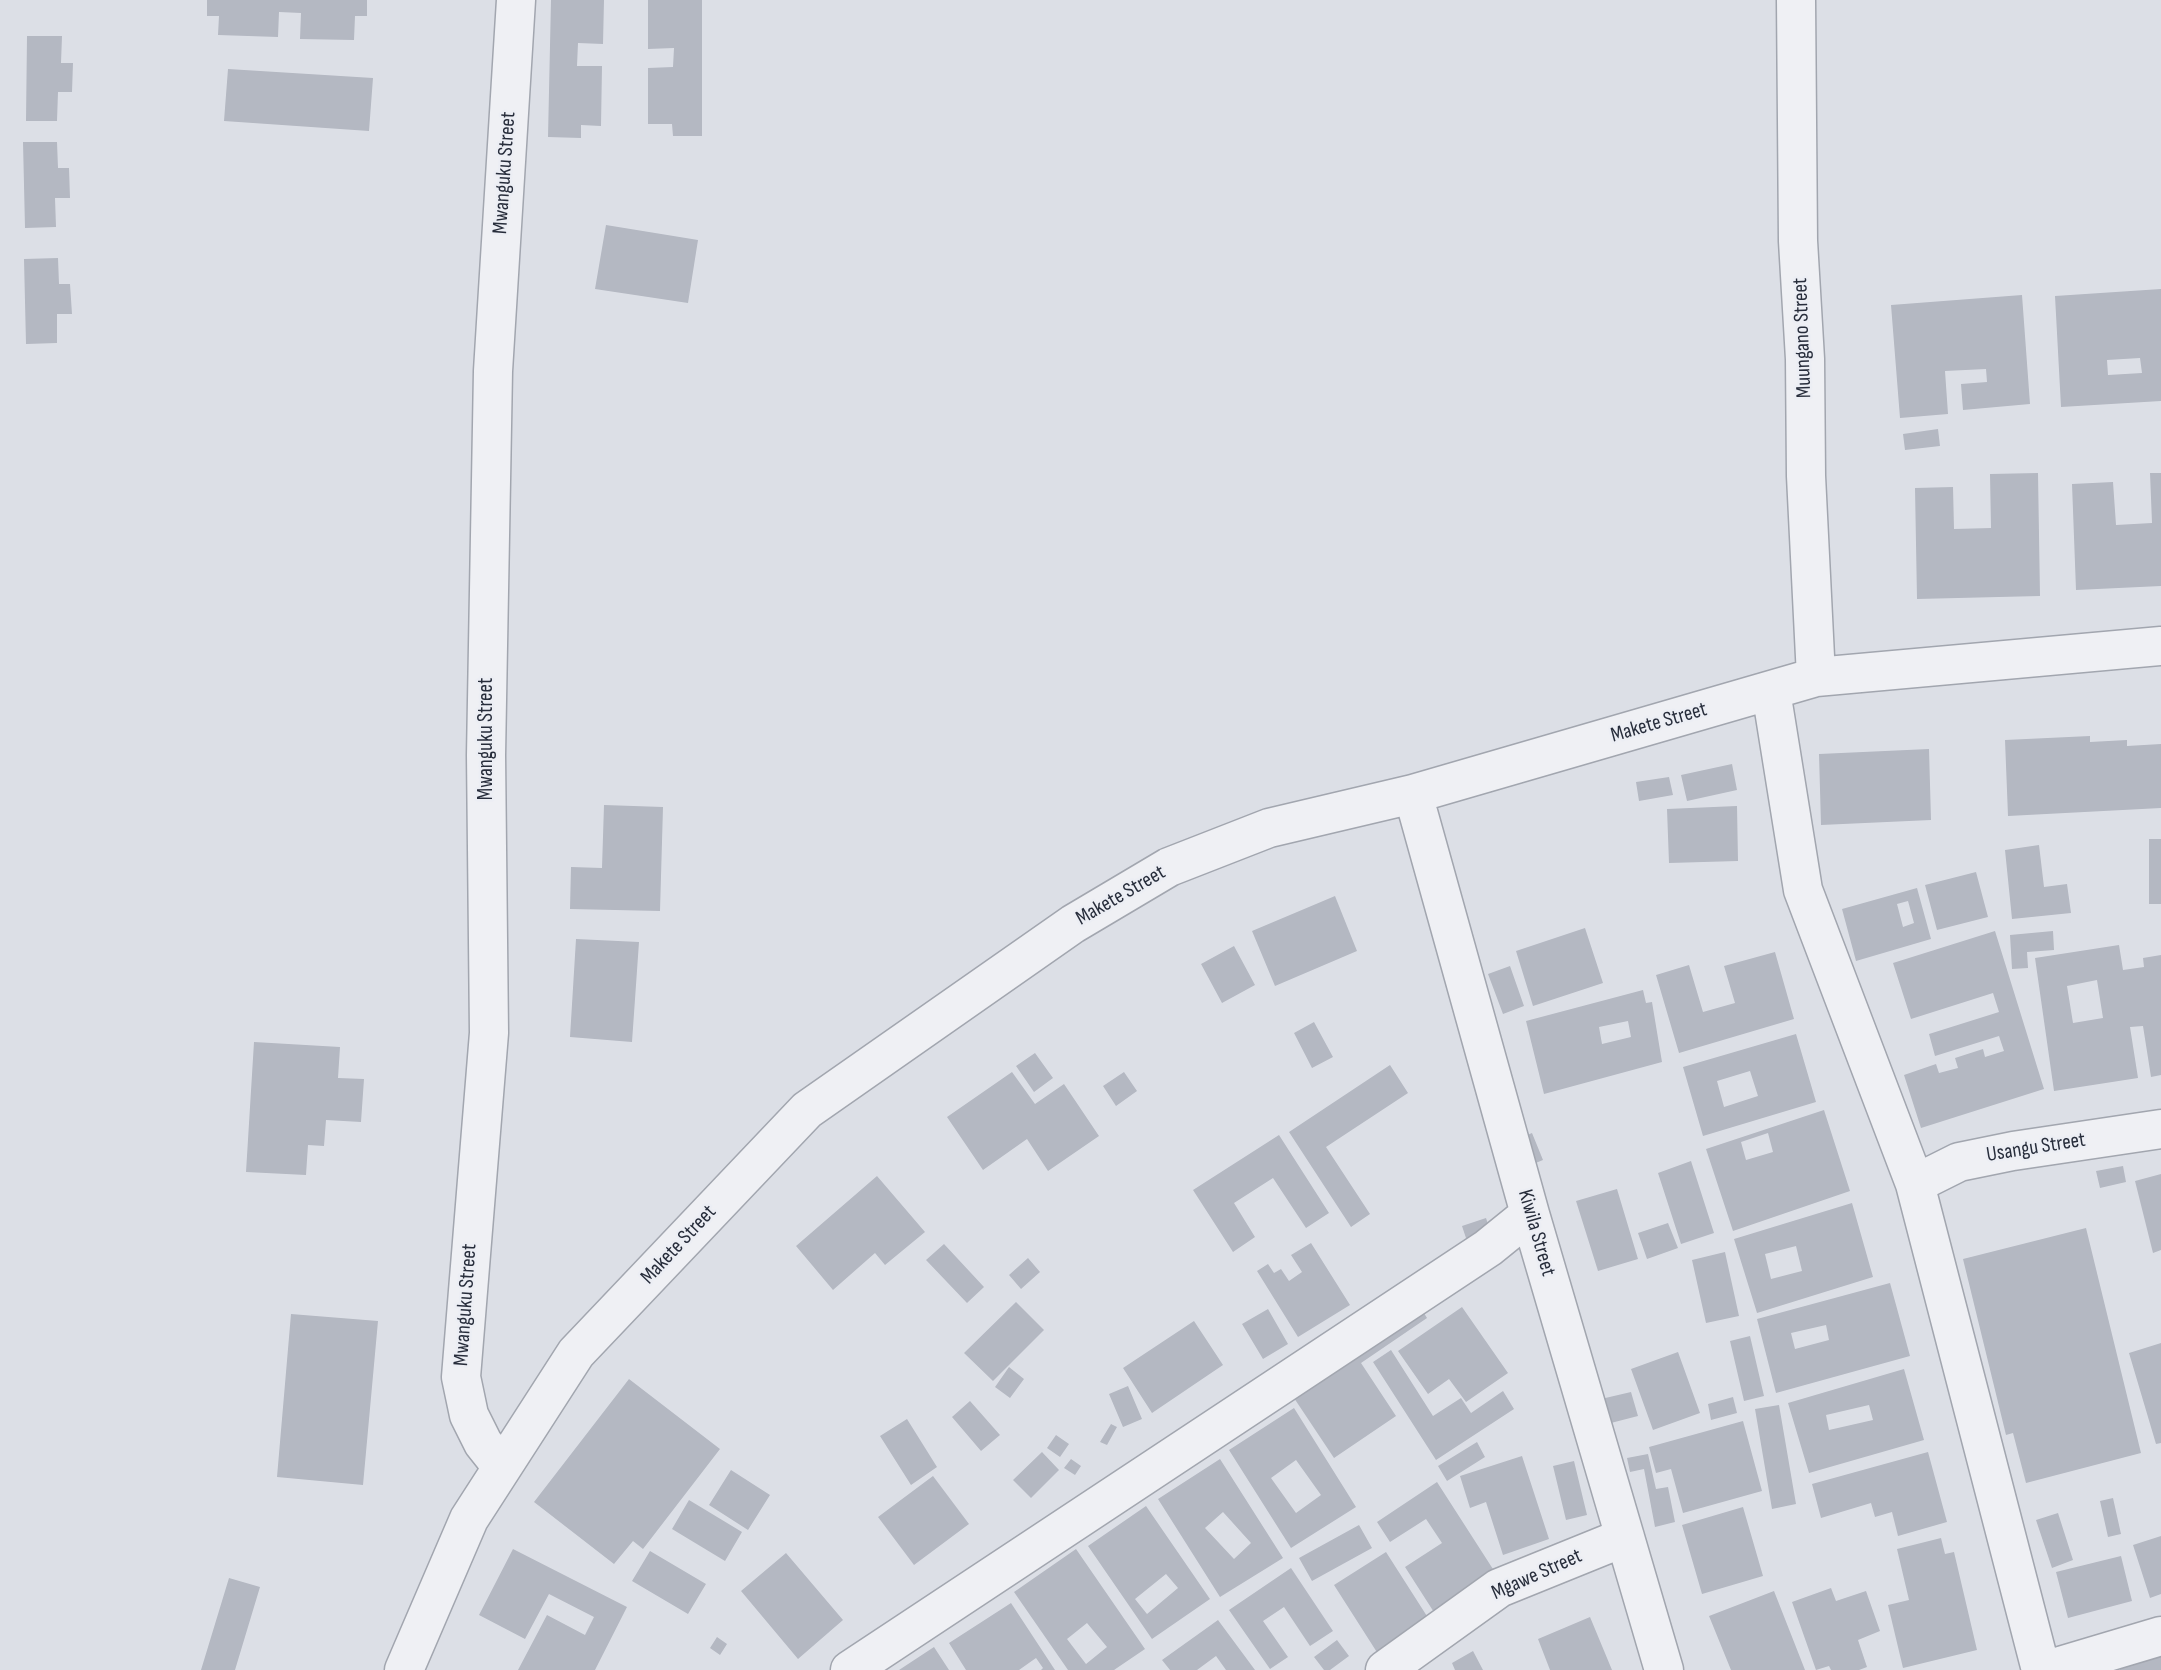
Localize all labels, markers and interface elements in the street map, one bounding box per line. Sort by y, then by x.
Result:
street label: Mwanguku Street [488,111,522,235]
street label: Muungano Street [1788,277,1818,399]
street label: Mwanguku Street [474,678,500,800]
street label: Makete Street [1608,697,1710,749]
street label: Makete Street [1072,860,1170,932]
street label: Usangu Street [1985,1128,2087,1168]
street label: Kiwila Street [1512,1187,1560,1279]
street label: Makete Street [636,1200,722,1290]
street label: Mwanguku Street [449,1243,483,1367]
street label: Mgawe Street [1488,1544,1586,1606]

